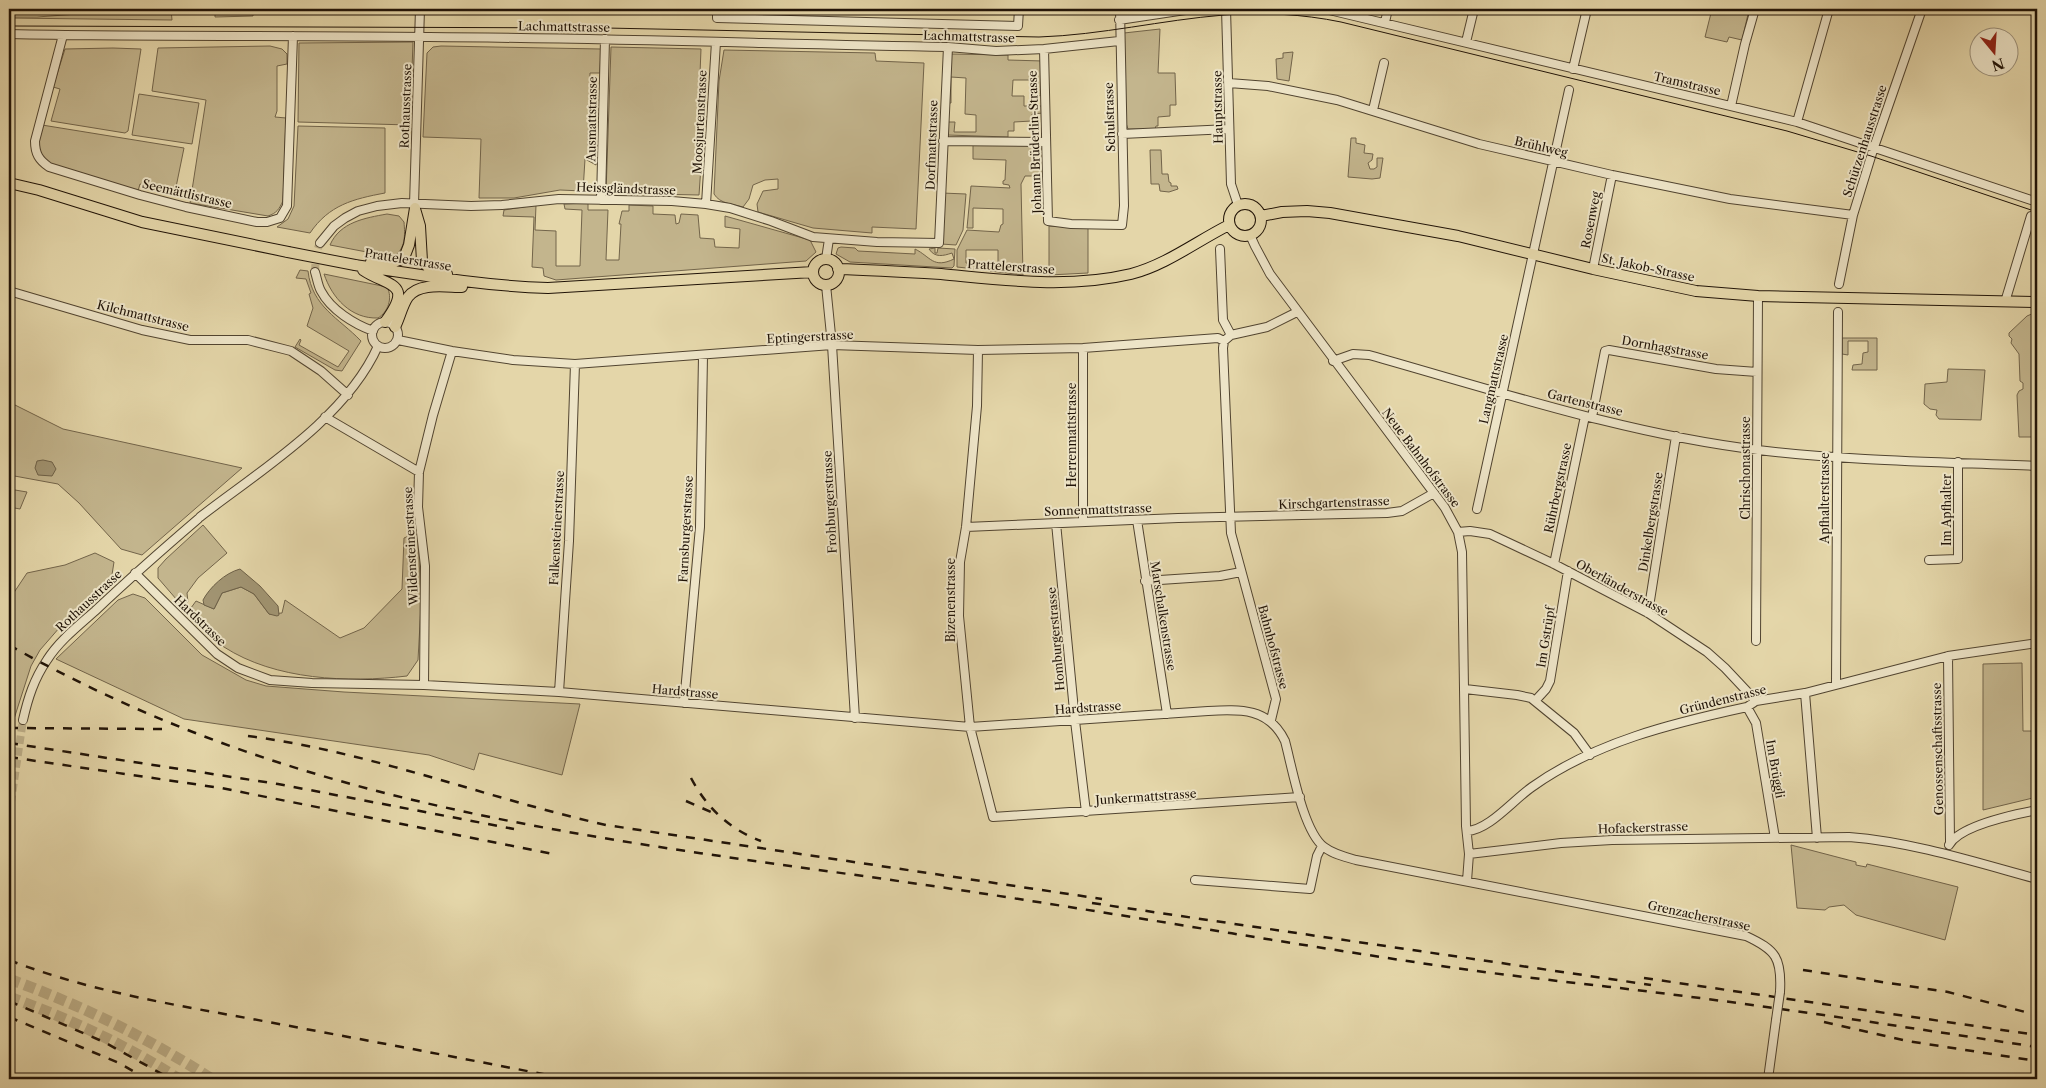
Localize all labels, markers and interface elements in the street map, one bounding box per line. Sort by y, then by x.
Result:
street label: Lachmattstrasse [518,18,610,35]
street label: Lachmattstrasse [923,27,1015,46]
north arrow [1968,28,2018,78]
text: N [1989,54,2007,75]
street label: Rothausstrasse [397,63,414,149]
street label: Tramstrasse [1652,68,1723,99]
street label: Moosjurtenstrasse [689,69,710,174]
street label: Johann Brüderlin-Strasse [1024,70,1045,216]
street label: Hauptstrasse [1209,70,1226,144]
street label: Ausmattstrasse [583,76,600,163]
street label: Schulstrasse [1101,82,1118,152]
street label: Schützenhausstrasse [1839,83,1890,199]
street label: Dorfmattstrasse [922,99,941,190]
street label: Brühlweg [1513,133,1570,160]
street label: Seemättlistrasse [141,176,234,211]
street label: Heissgländstrasse [576,179,676,198]
street label: Rosenweg [1578,189,1604,250]
street label: Prattelerstrasse [364,245,453,274]
street label: St. Jakob-Strasse [1600,250,1696,285]
street label: Prattelerstrasse [967,256,1056,277]
street label: Kilchmattstrasse [96,297,191,334]
street label: Eptingerstrasse [766,327,854,346]
street label: Langmattstrasse [1476,332,1511,425]
street label: Dornhagstrasse [1621,333,1710,363]
street label: Herrenmattstrasse [1064,382,1079,487]
street label: Gartenstrasse [1546,386,1625,419]
street label: Neue Bahnhofstrasse [1379,405,1464,511]
street label: Chrischonastrasse [1738,416,1753,520]
street label: Rührbergstrasse [1541,441,1574,534]
street label: Frohburgerstrasse [819,450,840,554]
street label: Apfhalterstrasse [1817,452,1832,545]
street label: Falkensteinerstrasse [546,470,567,586]
street label: Dinkelbergstrasse [1635,471,1666,573]
street label: Im Apfhalter [1939,474,1954,546]
street label: Farnsburgerstrasse [675,475,696,583]
street label: Wildensteinerstrasse [400,486,421,607]
street label: Kirschgartenstrasse [1278,493,1390,512]
street label: Sonnenmattstrasse [1044,500,1152,519]
street label: Oberländerstrasse [1573,556,1671,619]
street label: Bizenenstrasse [943,557,958,642]
street label: Marschalkenstrasse [1147,560,1180,672]
street label: Rothausstrasse [53,566,125,635]
street label: Homburgerstrasse [1043,586,1068,692]
street label: Hardstrasse [171,592,230,649]
street label: Bahnhofstrasse [1255,603,1292,691]
street label: Im Gstrüpf [1533,603,1558,669]
street label: Hardstrasse [651,681,719,702]
street label: Gründenstrasse [1678,681,1768,718]
street label: Genossenschaftsstrasse [1929,682,1946,815]
street label: Hardstrasse [1054,698,1122,717]
street label: Im Brüggli [1763,738,1788,800]
street label: Junkermattstrasse [1093,785,1197,808]
street label: Hofackerstrasse [1598,818,1689,837]
street label: Grenzacherstrasse [1646,897,1752,934]

